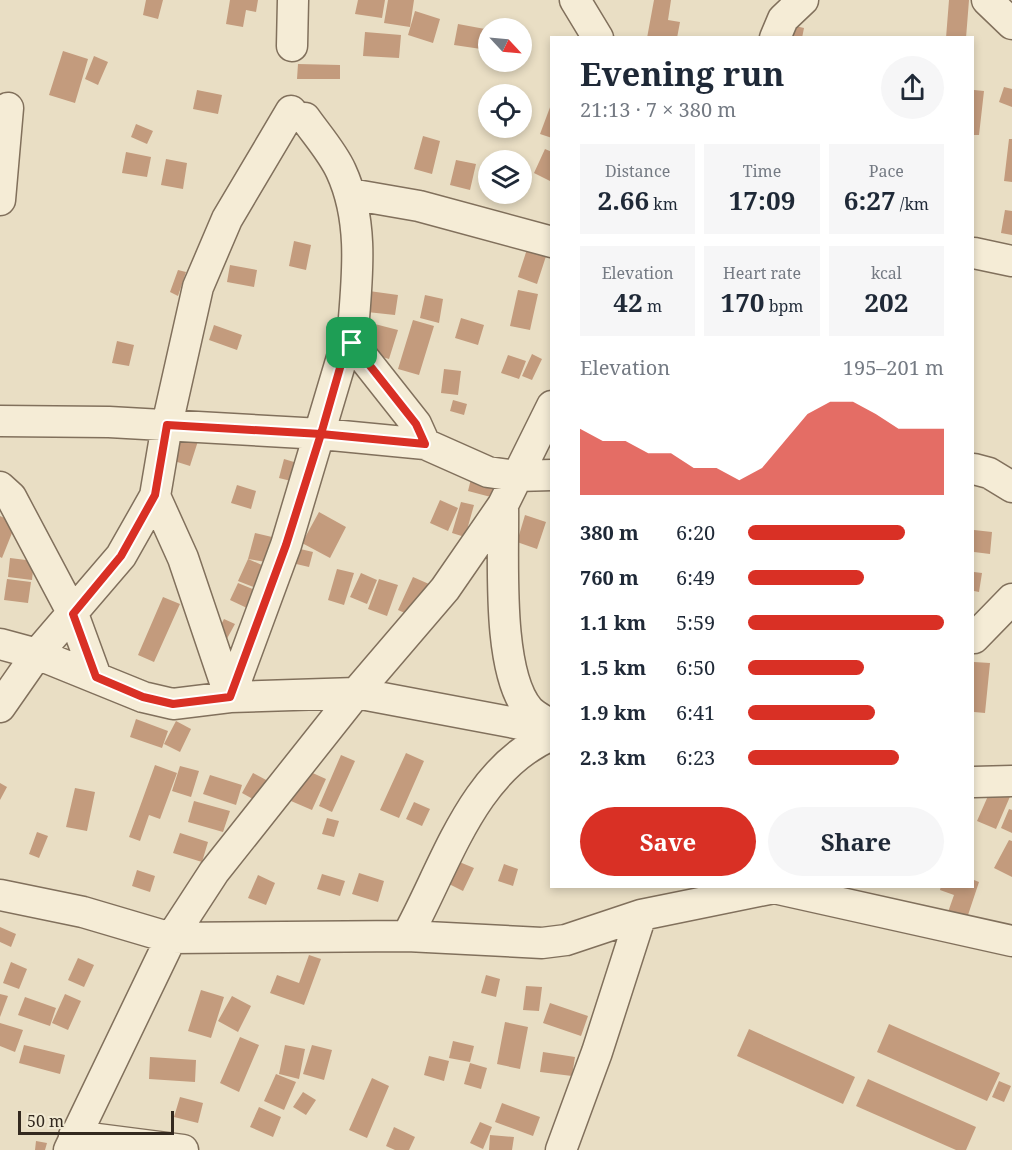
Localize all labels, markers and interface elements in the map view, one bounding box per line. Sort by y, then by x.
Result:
north arrow [478,18,532,72]
map controls [478,18,532,204]
text: Evening run [580,51,784,96]
button: share [881,56,944,119]
button: locate [478,84,532,138]
text: 21:13 · 7 × 380 m [580,96,736,123]
button: layers [478,150,532,204]
text: Distance [605,160,670,182]
text: Time [743,160,781,182]
text: Pace [869,160,904,182]
text: 2.66 [597,182,649,218]
text: 17:09 [729,182,795,218]
text: 6:27 [844,182,896,218]
text: km [649,193,678,215]
text: /km [896,193,929,215]
text: Elevation [602,262,674,284]
text: Heart rate [723,262,801,284]
text: kcal [871,262,902,284]
text: 42 [613,284,643,320]
text: 170 [720,284,765,320]
text: 202 [864,284,908,320]
text: m [643,295,662,317]
text: bpm [765,295,804,317]
pin [326,317,377,368]
icon: arrive [335,326,368,359]
text: Elevation [580,354,670,381]
text: 195–201 m [843,354,944,381]
text: 380 m [580,519,639,546]
text: 6:20 [676,519,715,546]
text: 760 m [580,564,639,591]
text: 6:49 [676,564,715,591]
text: 1.1 km [580,609,646,636]
text: 5:59 [676,609,715,636]
text: 1.5 km [580,654,646,681]
text: 6:50 [676,654,715,681]
text: 1.9 km [580,699,646,726]
text: 6:41 [676,699,715,726]
text: 2.3 km [580,744,646,771]
text: 6:23 [676,744,715,771]
button: Save [580,807,756,876]
button: Share [768,807,944,876]
scale bar [18,1108,174,1136]
text: 50 m [27,1110,64,1132]

